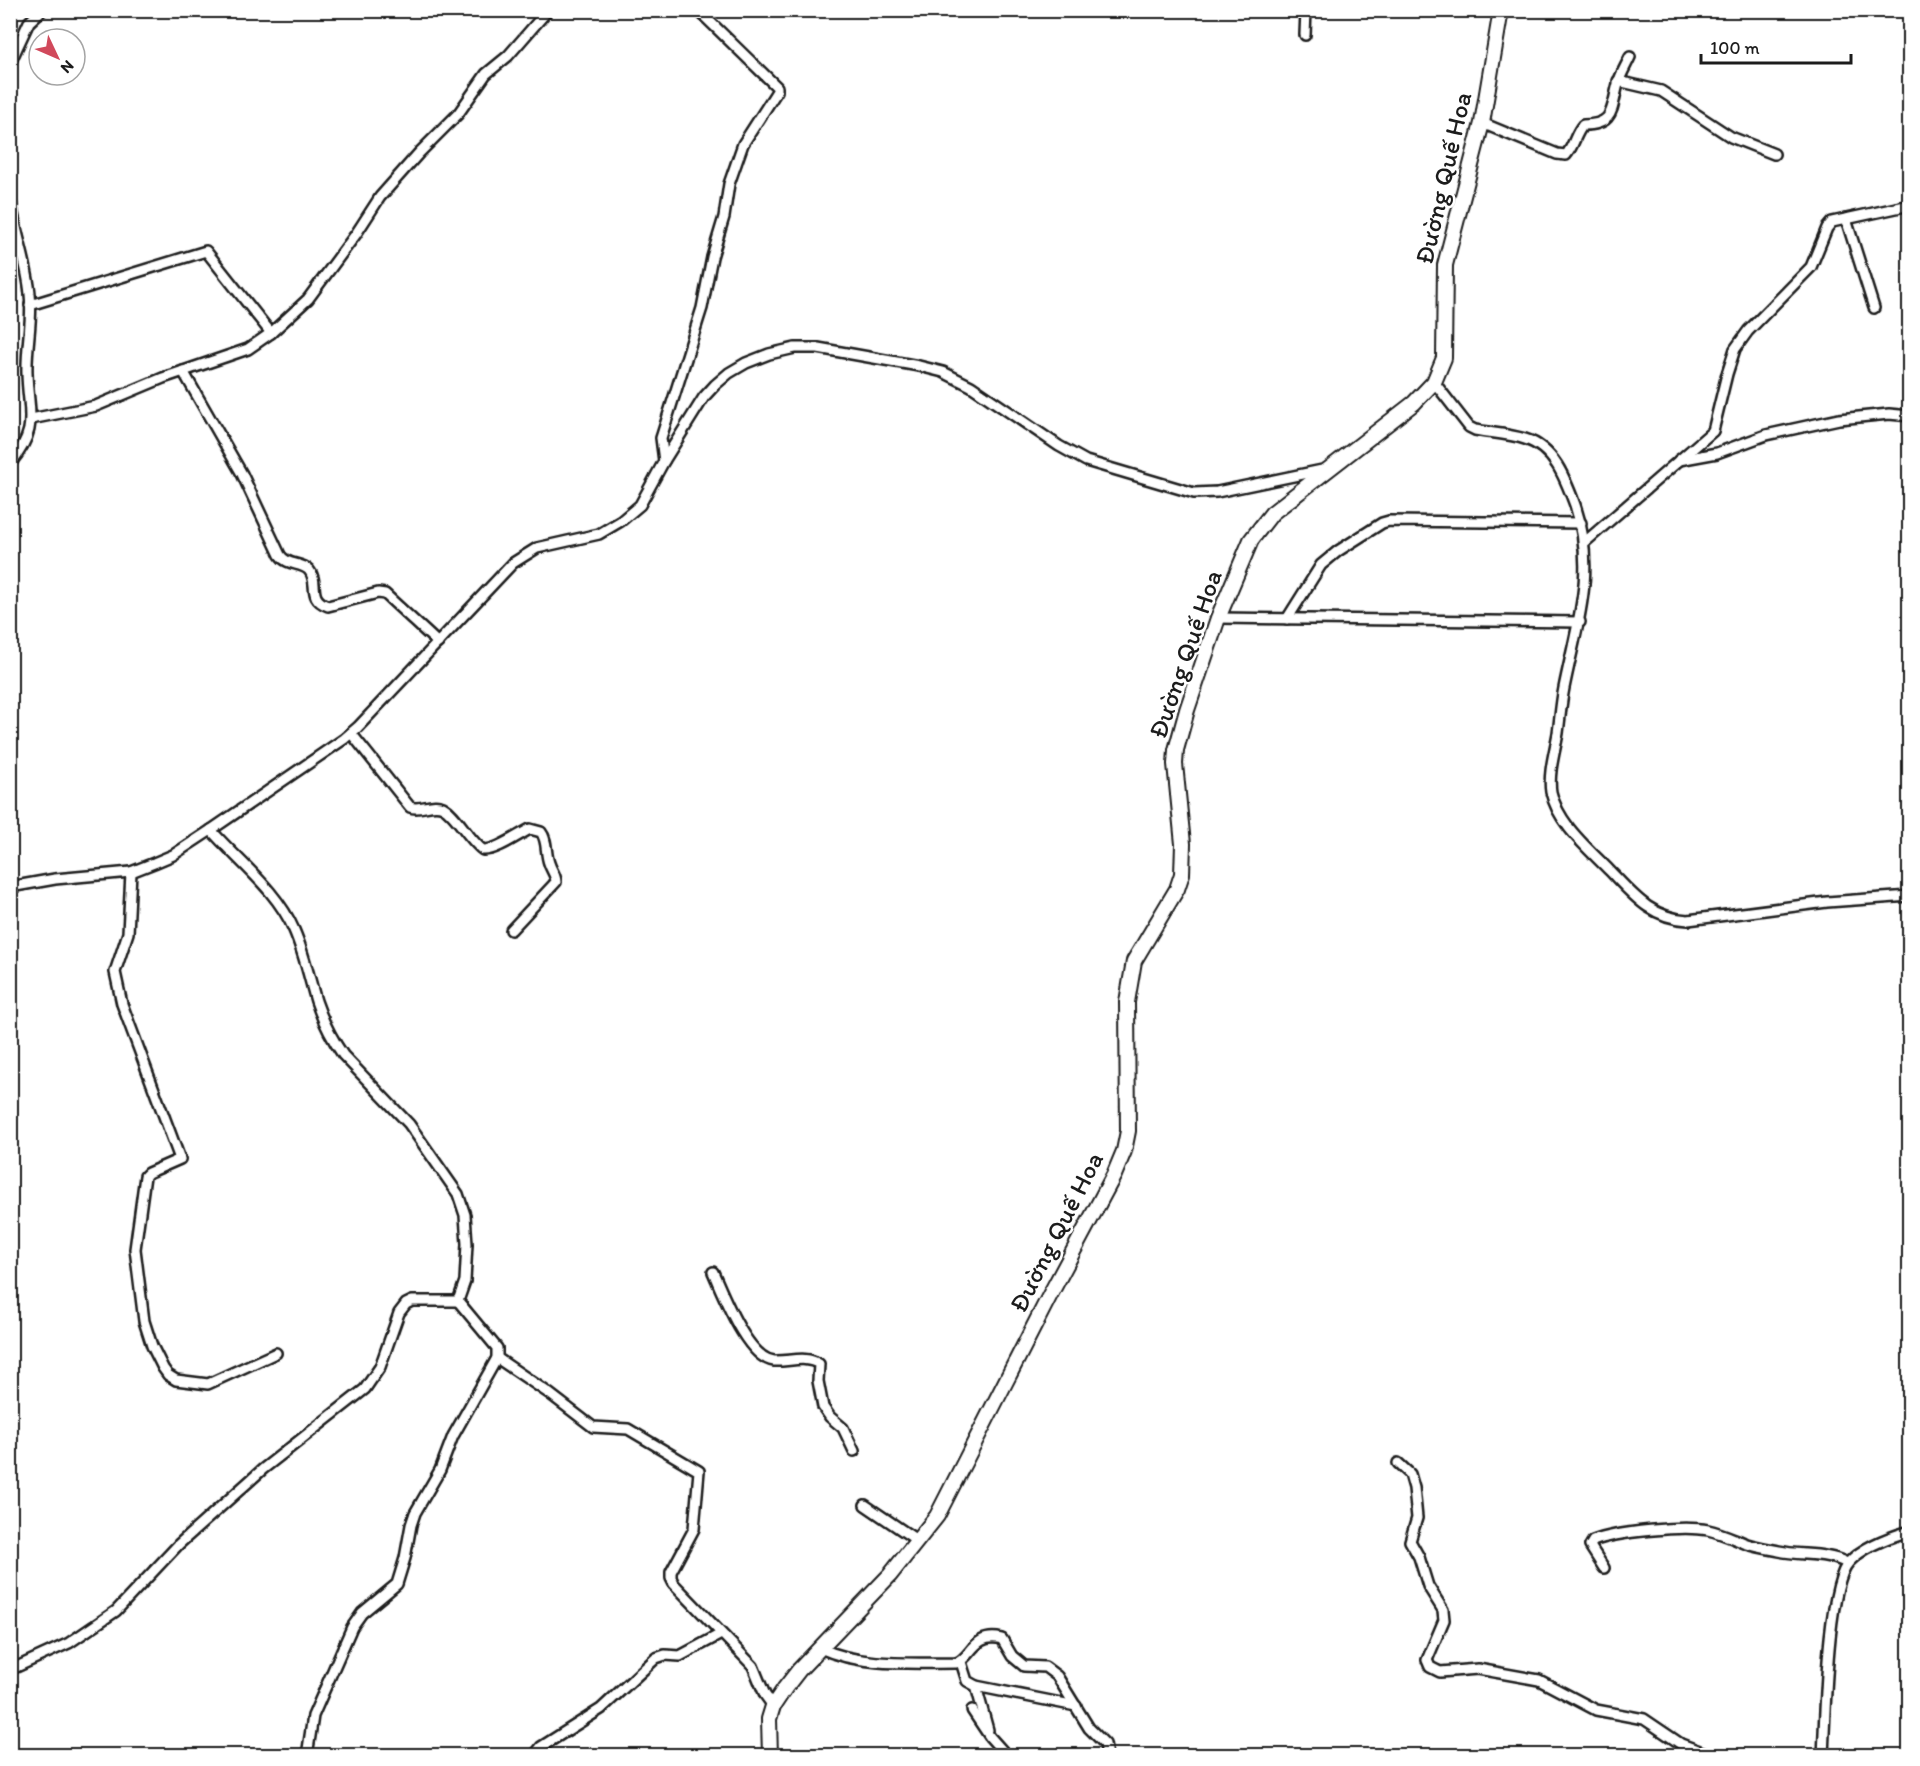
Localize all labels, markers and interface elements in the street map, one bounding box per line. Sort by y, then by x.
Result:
north arrow [27,27,87,87]
scale bar [1701,27,1851,65]
text: 100 m [1710,37,1760,59]
text: N [57,57,78,78]
street label: Đường Quế Hoa [1408,89,1478,267]
street label: Đường Quế Hoa [1141,566,1229,742]
street label: Đường Quế Hoa [1002,1146,1110,1318]

